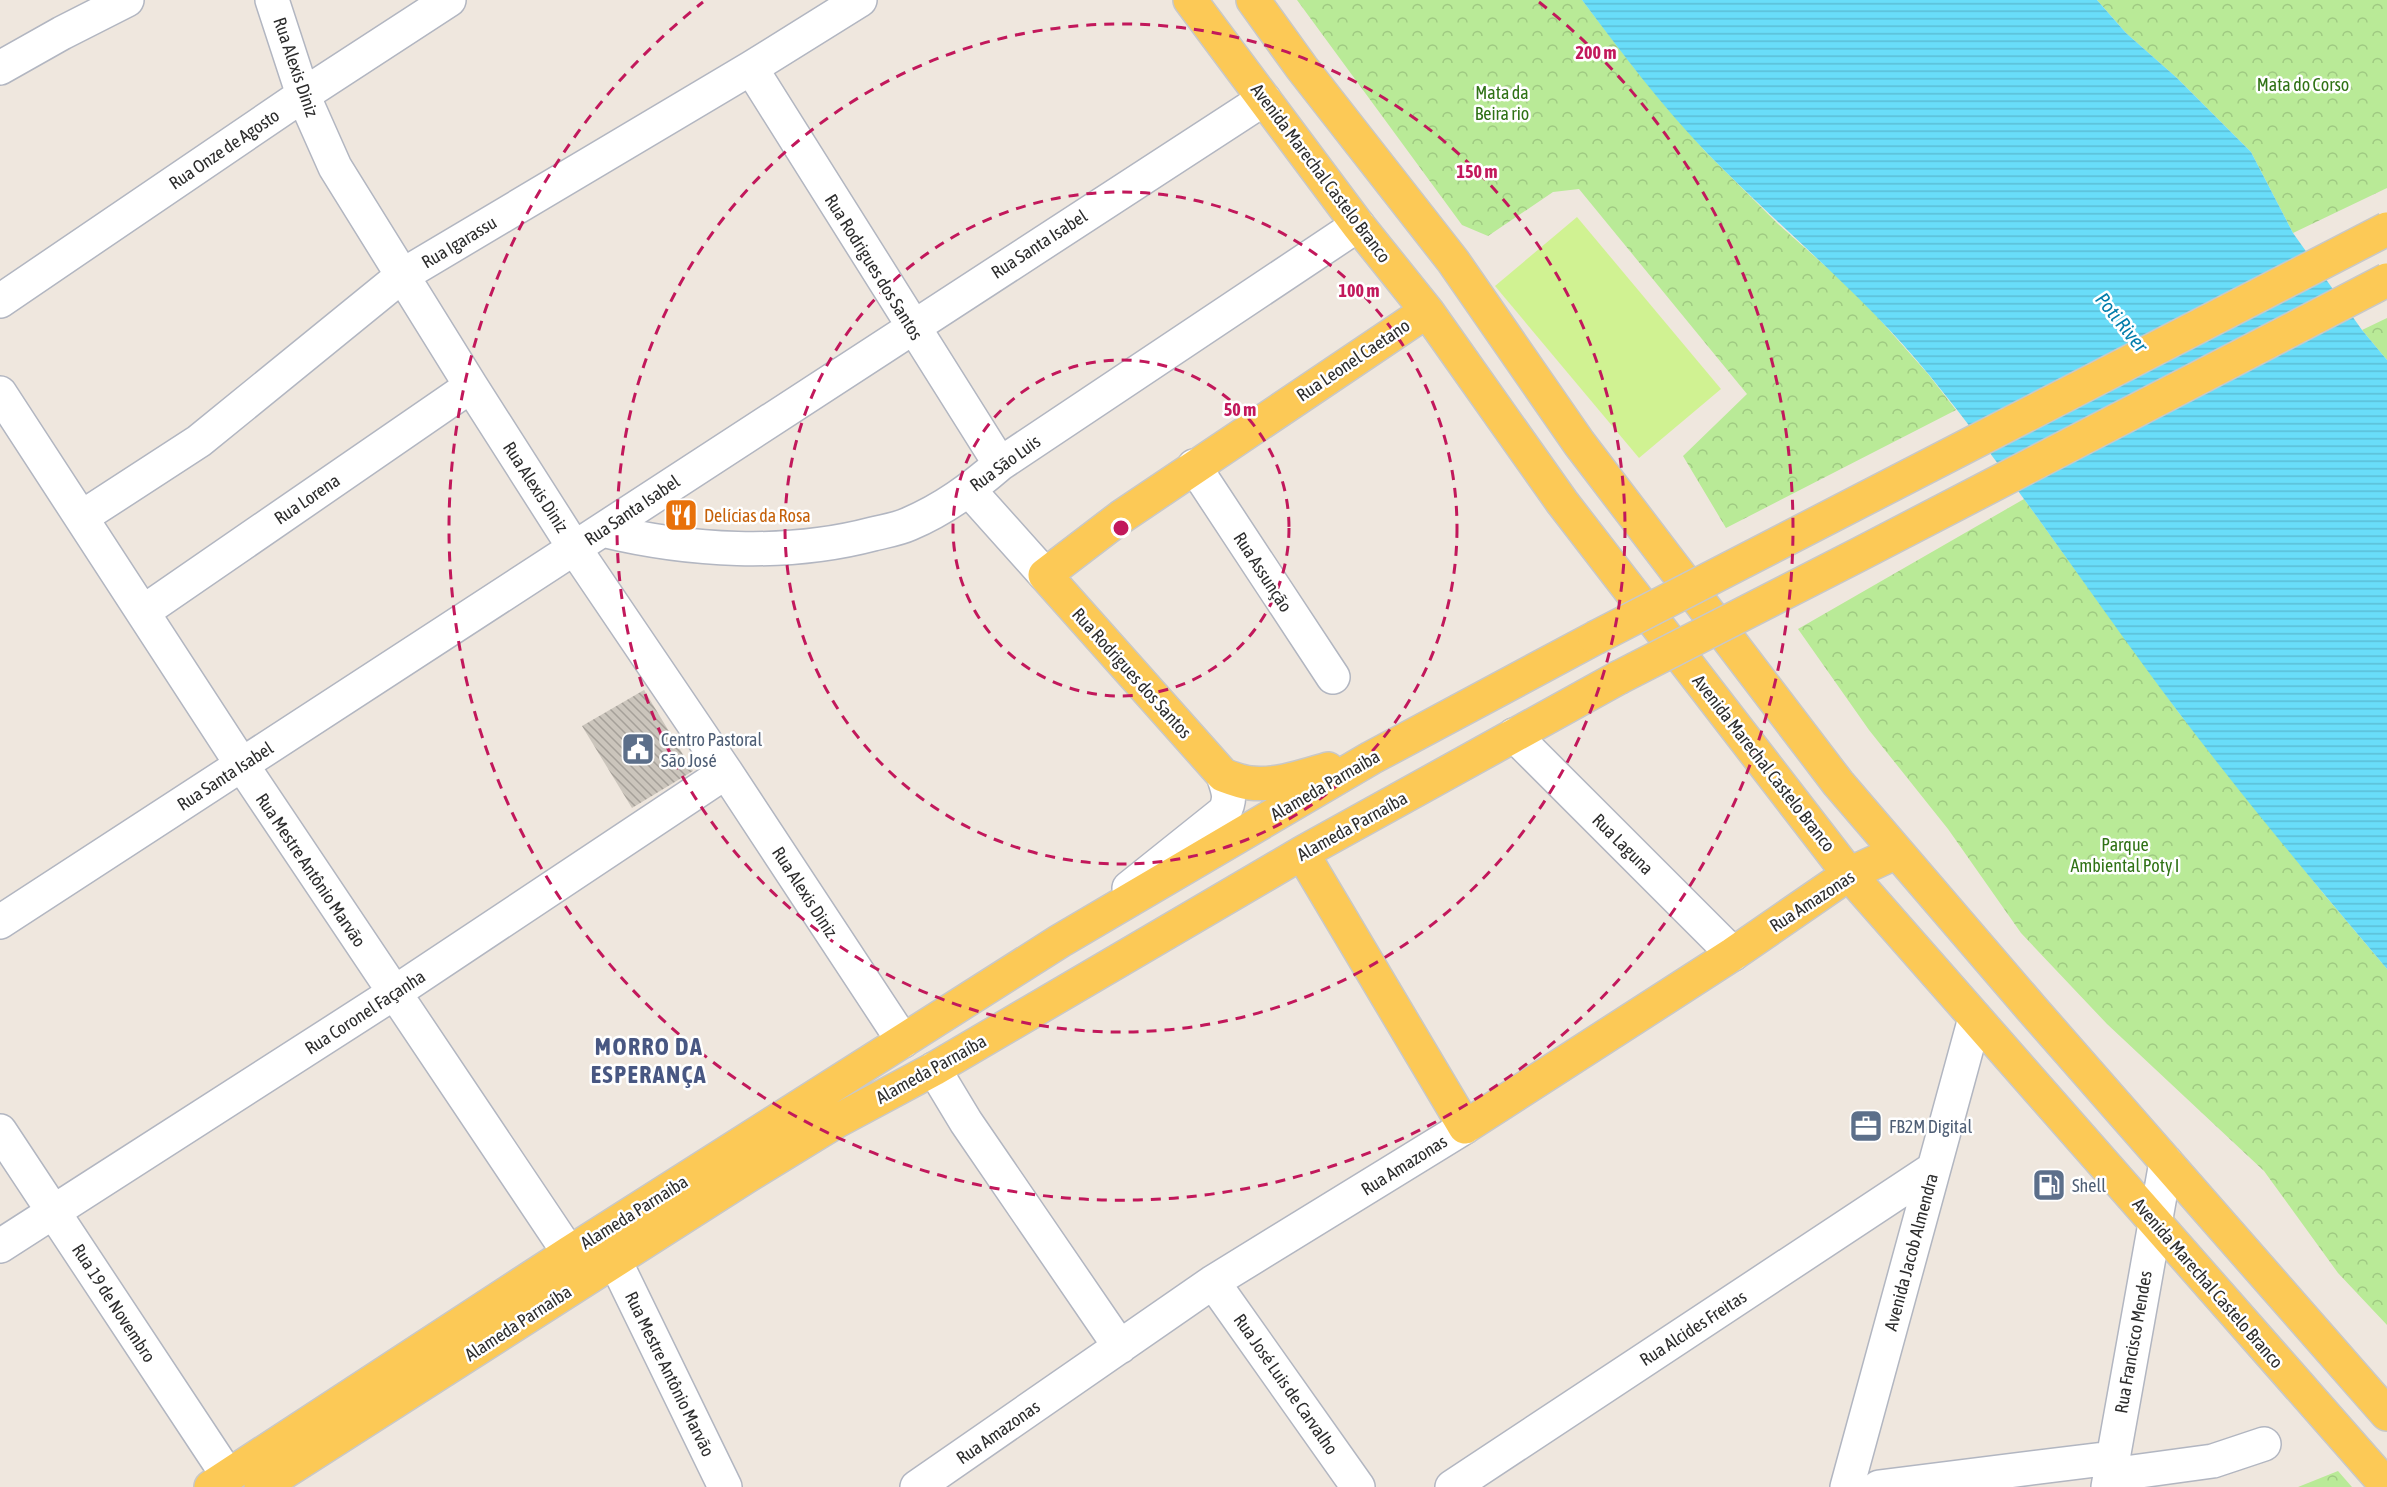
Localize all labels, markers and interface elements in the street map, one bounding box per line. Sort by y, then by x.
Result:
street label: Rua Alexis Diniz [269,15,323,120]
text: 200 m [1576,42,1616,63]
park label: Mata do Corso [2257,74,2349,95]
street label: Avenida Marechal Castelo Branco [1247,79,1395,267]
park label: Mata da Beira rio [1475,82,1529,124]
street label: Rua Onze de Agosto [165,104,283,194]
text: 150 m [1457,161,1497,182]
street label: Rua Rodrigues dos Santos [821,190,927,344]
street label: Rua Santa Isabel [987,205,1091,283]
street label: Rua Igarassu [418,211,500,273]
text: 100 m [1339,280,1379,301]
water label: Poti River [2091,288,2154,357]
street label: Rua Leonel Caetano [1293,315,1413,405]
text: 50 m [1224,399,1256,420]
street label: Rua São Luis [966,431,1044,495]
street label: Rua Alexis Diniz [499,438,573,537]
street label: Rua Lorena [270,469,344,529]
street label: Rua Santa Isabel [581,470,684,549]
restaurant icon: Delícias da Rosa [663,497,699,533]
place label: Delícias da Rosa [704,505,811,526]
centre of rings [1111,518,1131,538]
street label: Rua Assunção [1229,528,1297,616]
street label: Rua Rodrigues dos Santos [1068,604,1196,742]
street label: Avenida Marechal Castelo Branco [1688,670,1840,856]
place label: Centro Pastoral São José [661,729,762,771]
public building icon: Centro Pastoral São José [620,731,656,767]
street label: Rua Santa Isabel [173,737,277,815]
street label: Alameda Parnaiba [1267,745,1383,825]
street label: Alameda Parnaíba [1293,787,1411,865]
street label: Rua Mestre Antônio Marvão [252,789,370,951]
street label: Rua Laguna [1588,809,1658,879]
park label: Parque Ambiental Poty I [2071,834,2179,876]
street label: Rua Alexis Diniz [768,843,842,942]
street label: Rua Amazonas [1766,866,1858,936]
street label: Rua Coronel Façanha [301,965,429,1059]
street label: Alameda Parnaíba [872,1030,990,1108]
district label: MORRO DA ESPERANÇA [591,1033,707,1088]
office icon: FB2M Digital [1848,1108,1884,1144]
place label: FB2M Digital [1889,1116,1972,1137]
street label: Rua Amazonas [1357,1130,1451,1200]
fuel station icon: Shell [2031,1167,2067,1203]
street label: Alameda Parnaiba [576,1171,692,1253]
street label: Avenida Jacob Almendra [1880,1171,1942,1333]
place label: Shell [2072,1175,2106,1196]
street label: Avenida Marechal Castelo Branco [2128,1194,2288,1372]
street label: Rua 19 de Novembro [68,1240,160,1366]
street label: Rua Francisco Mendes [2110,1269,2156,1415]
street label: Alameda Parnaíba [461,1281,575,1365]
street label: Rua Alcides Freitas [1636,1286,1750,1370]
street label: Rua Mestre Antônio Marvão [621,1288,719,1460]
street label: Rua José Luis de Carvalho [1230,1310,1342,1458]
street label: Rua Amazonas [952,1396,1044,1468]

